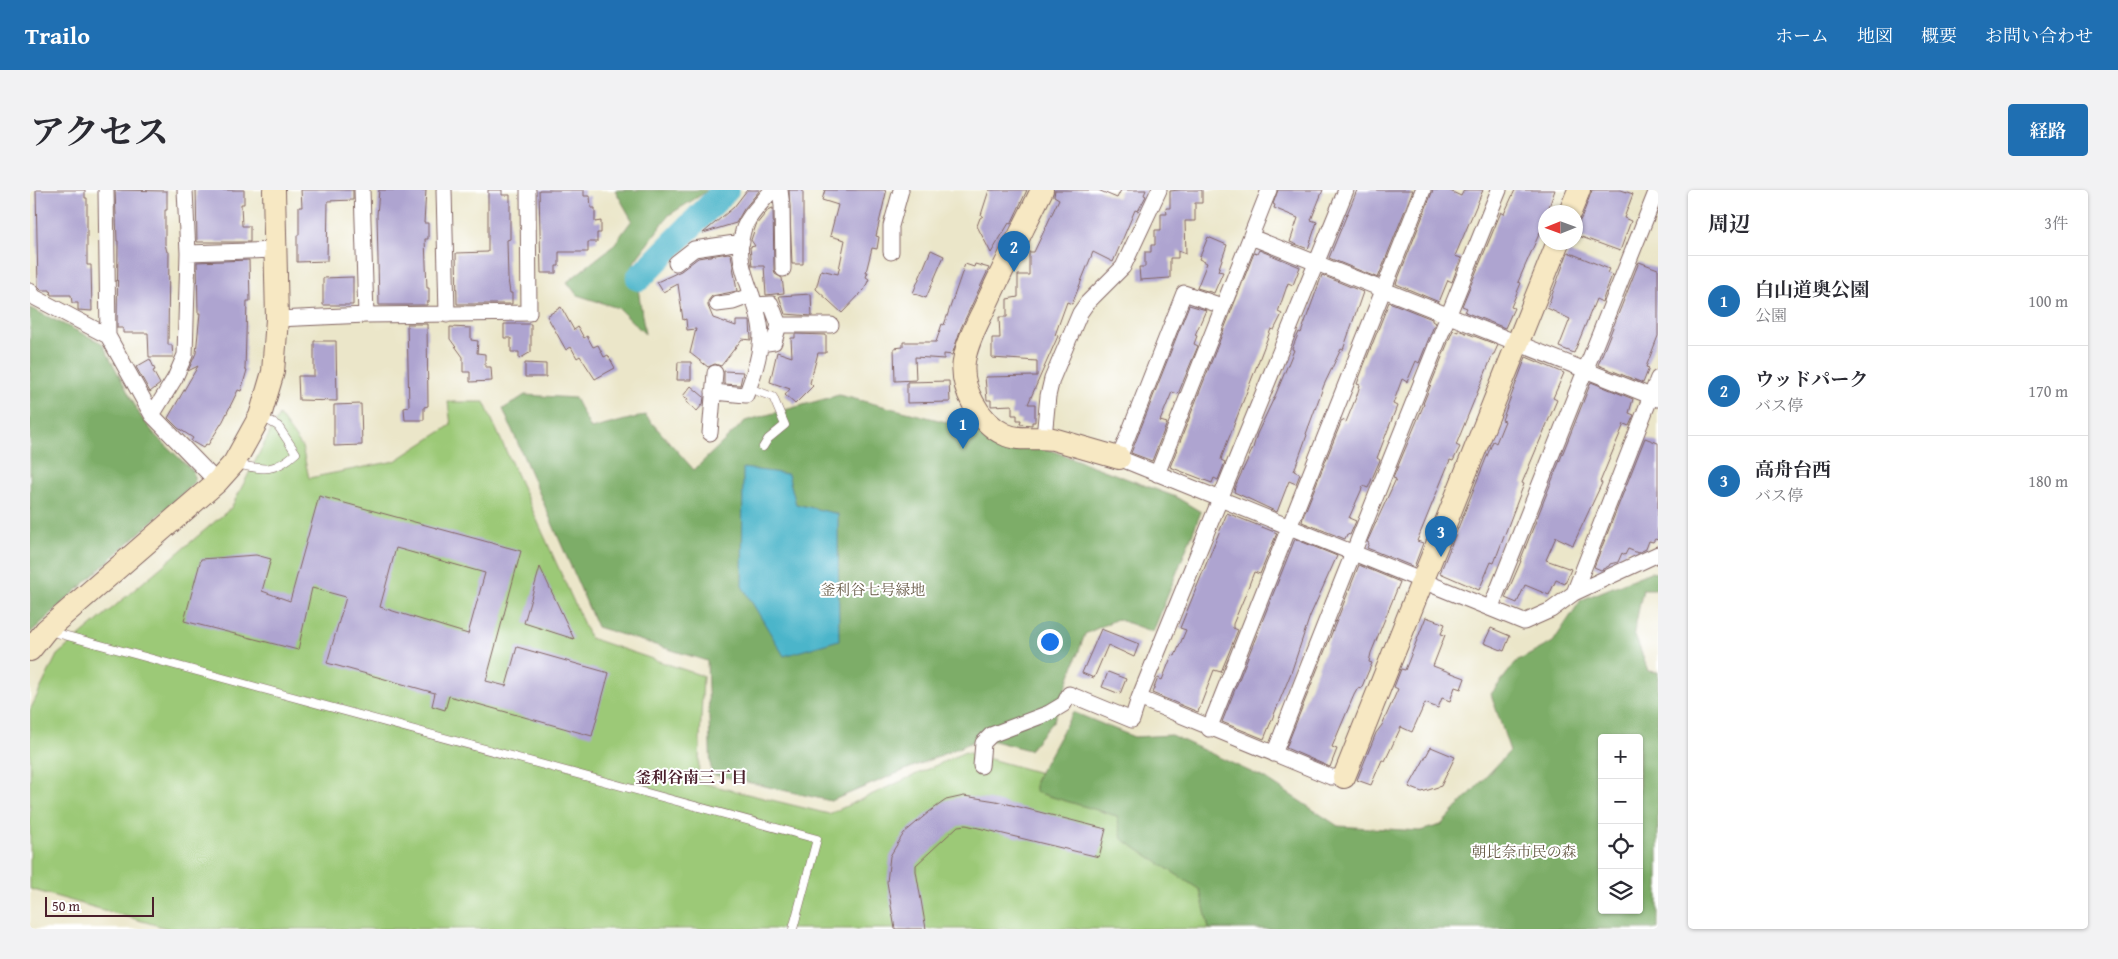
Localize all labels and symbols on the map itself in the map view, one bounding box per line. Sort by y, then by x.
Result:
north arrow [1538,205,1583,250]
pin: 2 [998,231,1030,272]
pin: 1 [947,408,979,449]
pin: 3 [1425,516,1457,557]
park label: 釜利谷七号緑地 [820,579,926,600]
your location [1037,629,1063,655]
district label: 釜利谷南三丁目 [635,765,747,789]
park label: 朝比奈市民の森 [1471,841,1577,862]
scale bar [45,894,154,917]

